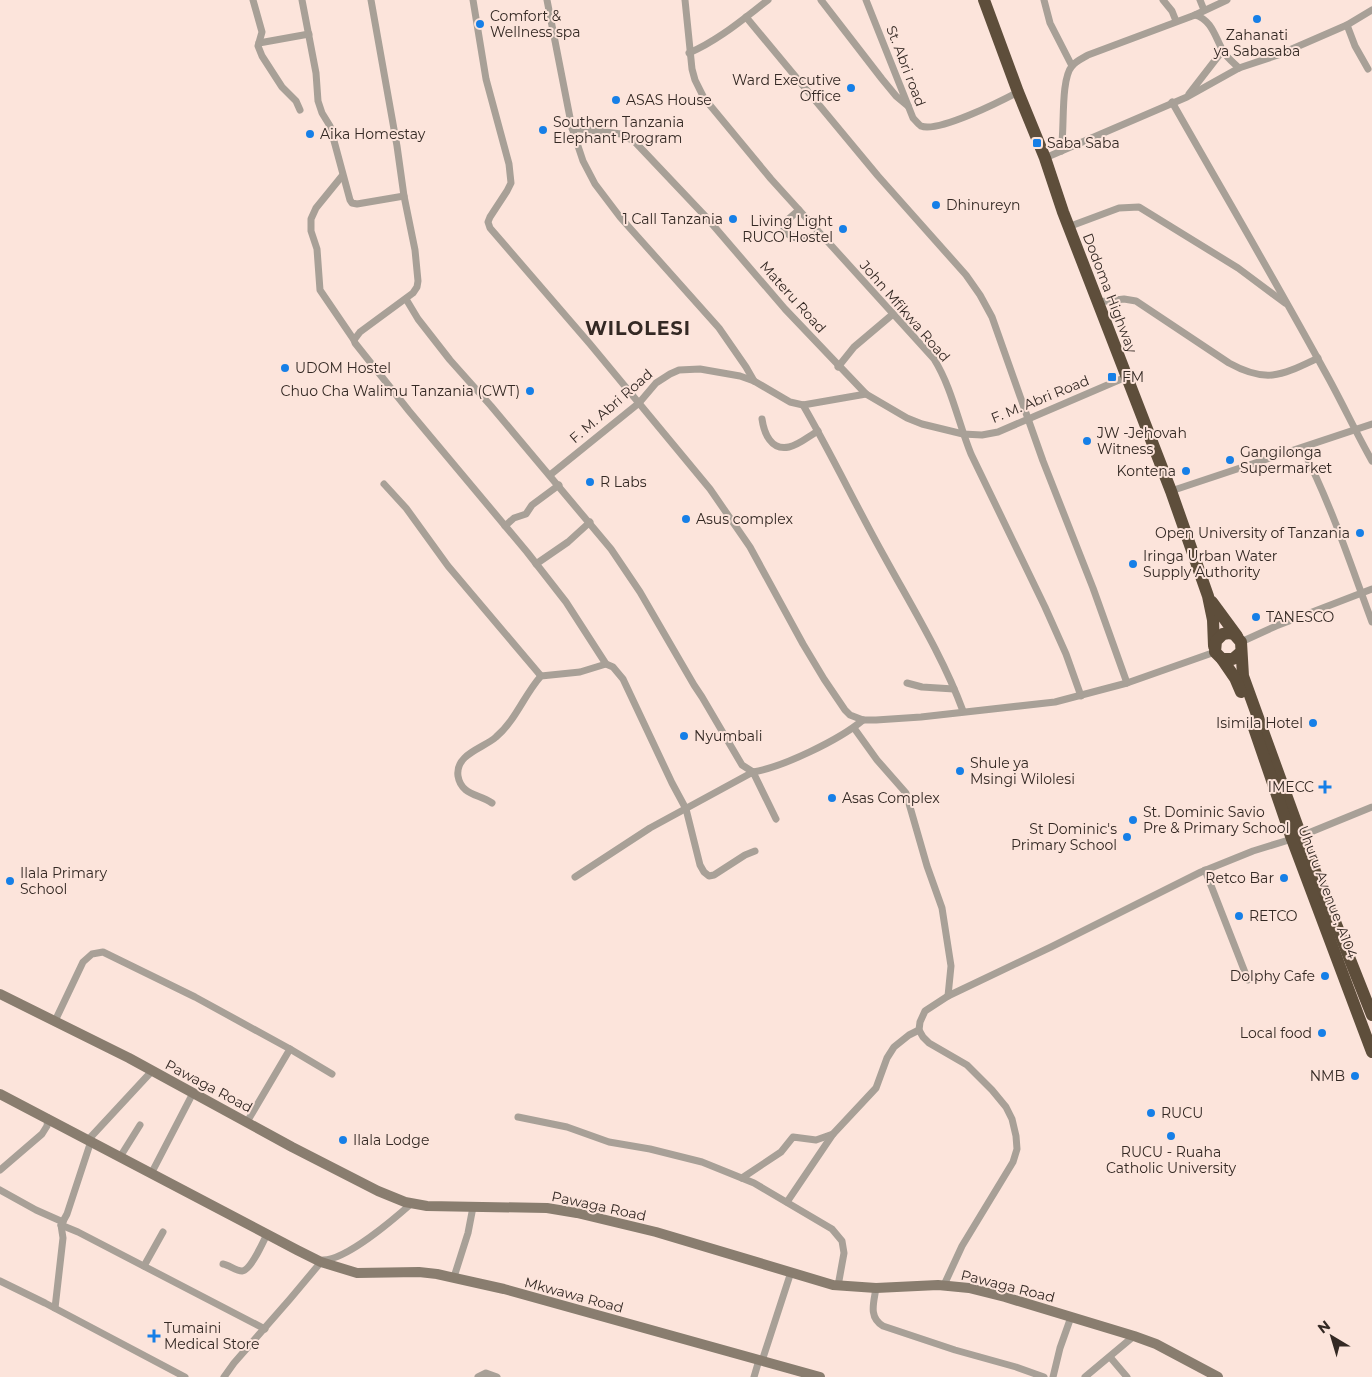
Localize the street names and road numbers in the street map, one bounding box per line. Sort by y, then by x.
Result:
street label: St. Abri road [882,23,930,109]
street label: Dodoma Highway [1079,230,1141,356]
street label: John Mfikwa Road [855,256,954,366]
street label: Materu Road [756,257,830,337]
street label: F. M. Abri Road [566,365,656,447]
street label: F. M. Abri Road [988,371,1092,427]
street label: Uhuru Avenue, A104 [1294,823,1362,962]
street label: Pawaga Road [162,1055,256,1117]
street label: Pawaga Road [550,1187,648,1225]
street label: Pawaga Road [959,1266,1057,1306]
street label: Mkwawa Road [522,1273,626,1317]

